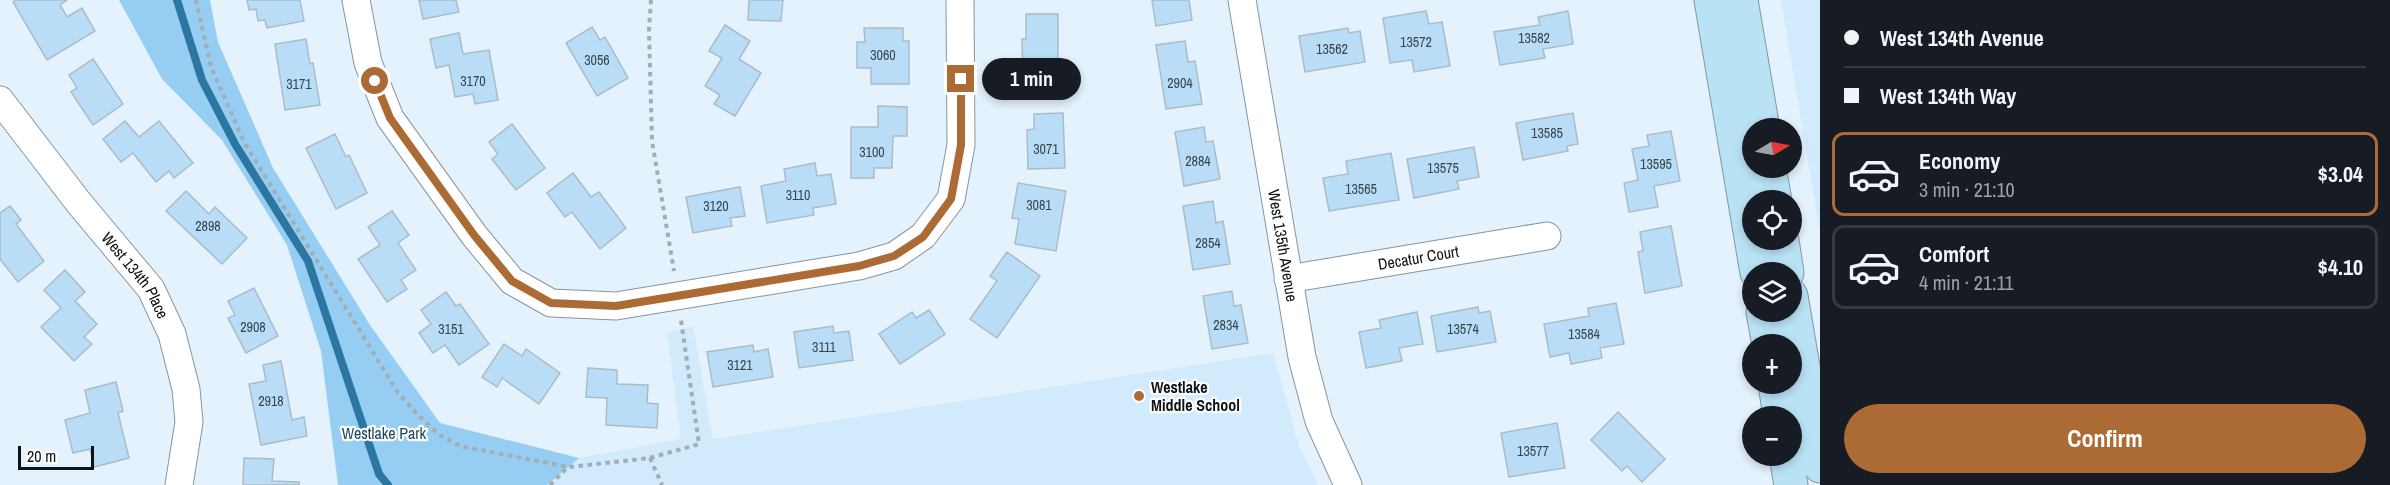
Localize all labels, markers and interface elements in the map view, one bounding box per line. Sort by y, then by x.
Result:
text: West 134th Avenue [1880,23,2044,53]
house number: 13582 [1518,29,1550,47]
house number: 13572 [1400,33,1432,51]
house number: 13562 [1316,40,1348,58]
house number: 3060 [870,46,896,64]
house number: 3056 [584,51,610,69]
callout: 1 min [982,58,1081,100]
route end [947,65,974,92]
text: 1 min [1010,65,1053,92]
route start [361,67,388,94]
house number: 3170 [460,72,486,90]
house number: 2904 [1167,74,1193,92]
house number: 3171 [286,75,312,93]
text: West 134th Way [1880,81,2016,111]
north arrow [1742,118,1802,178]
map controls [1742,118,1802,466]
house number: 13585 [1531,124,1563,142]
house number: 3071 [1033,140,1059,158]
house number: 3100 [859,143,885,161]
text: Economy [1919,146,2000,176]
icon: car [1847,147,1901,201]
house number: 2884 [1185,152,1211,170]
house number: 13595 [1640,155,1672,173]
house number: 13575 [1427,159,1459,177]
text: $3.04 [2318,159,2363,189]
text: 3 min · 21:10 [1919,176,2015,203]
house number: 13565 [1345,180,1377,198]
house number: 3110 [786,186,810,204]
street label: West 135th Avenue [1263,188,1304,303]
button: locate [1742,190,1802,250]
house number: 3081 [1026,196,1052,214]
house number: 3120 [703,197,729,215]
house number: 2898 [195,217,221,235]
street label: West 134th Place [97,227,174,322]
house number: 2854 [1195,234,1221,252]
text: Comfort [1919,239,1989,269]
street label: Decatur Court [1376,240,1461,275]
icon: car [1847,240,1901,294]
text: $4.10 [2318,252,2363,282]
button: layers [1742,262,1802,322]
text: 4 min · 21:11 [1919,269,2014,296]
house number: 2834 [1213,316,1239,334]
house number: 2908 [240,318,266,336]
house number: 3151 [438,320,464,338]
house number: 13574 [1447,320,1480,338]
house number: 13584 [1568,325,1601,343]
button: + [1742,334,1802,394]
house number: 3111 [812,338,837,356]
house number: 3121 [727,356,753,374]
place label: Westlake Middle School [1151,376,1240,416]
marker: Westlake Middle School [1132,389,1146,403]
house number: 2918 [258,392,284,410]
button: Confirm [1844,404,2366,473]
button: − [1742,406,1802,466]
park label: Westlake Park [342,422,427,444]
house number: 13577 [1517,442,1549,460]
scale bar [18,443,94,470]
text: 20 m [27,445,56,467]

